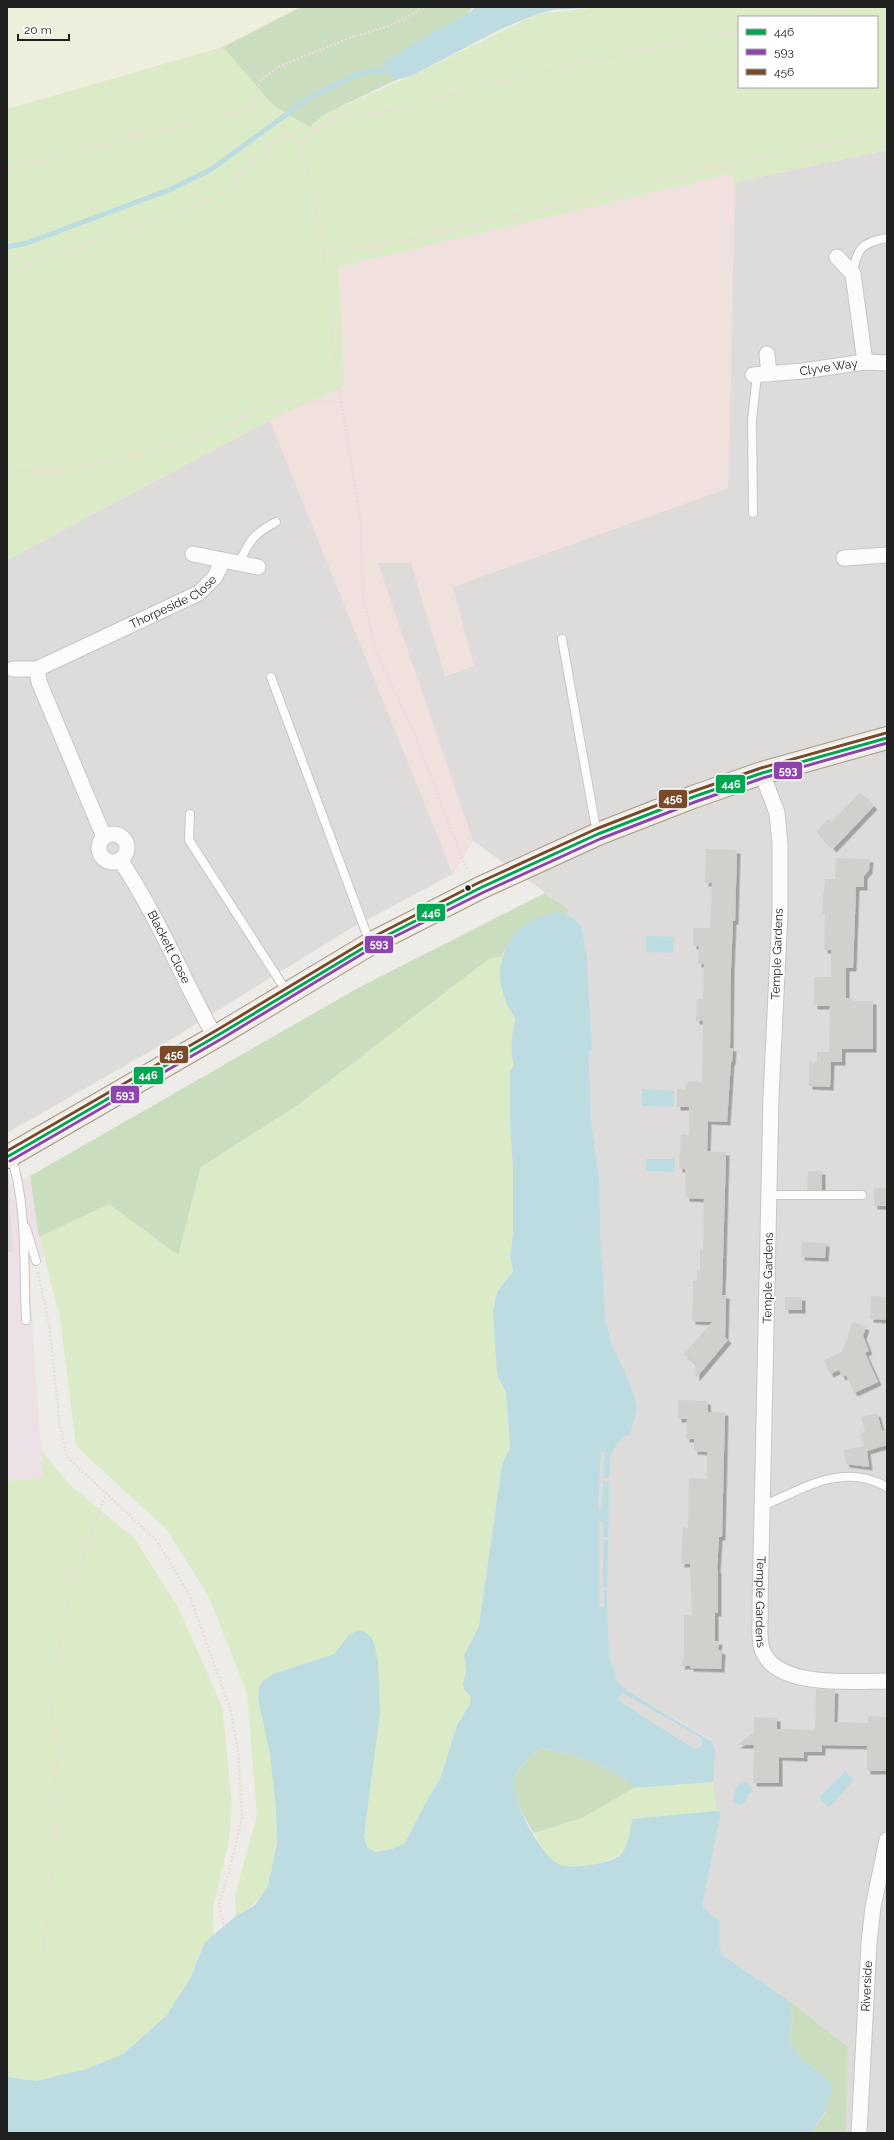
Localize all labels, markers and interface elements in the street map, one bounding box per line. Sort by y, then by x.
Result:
scale bar [18,16,69,42]
legend [738,16,878,88]
text: 20 m [24,23,52,37]
text: 446 [774,25,794,39]
text: 593 [774,45,794,59]
text: 456 [774,65,794,79]
street label: Clyve Way [799,356,859,378]
street label: Thorpeside Close [127,573,219,632]
line badge: 593 [773,761,803,780]
text: 593 [779,765,797,778]
line badge: 446 [715,774,746,794]
text: 446 [721,778,741,791]
line badge: 456 [658,789,688,809]
text: 456 [663,793,683,806]
unlabelled marker [463,883,473,893]
line badge: 446 [416,903,446,922]
text: 446 [421,907,441,920]
street label: Blackett Close [145,908,193,986]
street label: Temple Gardens [768,908,786,1000]
line badge: 593 [364,935,394,954]
text: 593 [370,938,388,951]
line badge: 456 [159,1045,189,1064]
text: 456 [164,1049,184,1062]
line badge: 446 [133,1066,164,1085]
text: 446 [138,1069,158,1082]
line badge: 593 [110,1085,140,1104]
text: 593 [116,1089,134,1102]
street label: Temple Gardens [760,1232,776,1324]
street label: Temple Gardens [753,1556,768,1649]
street label: Riverside [858,1960,875,2012]

